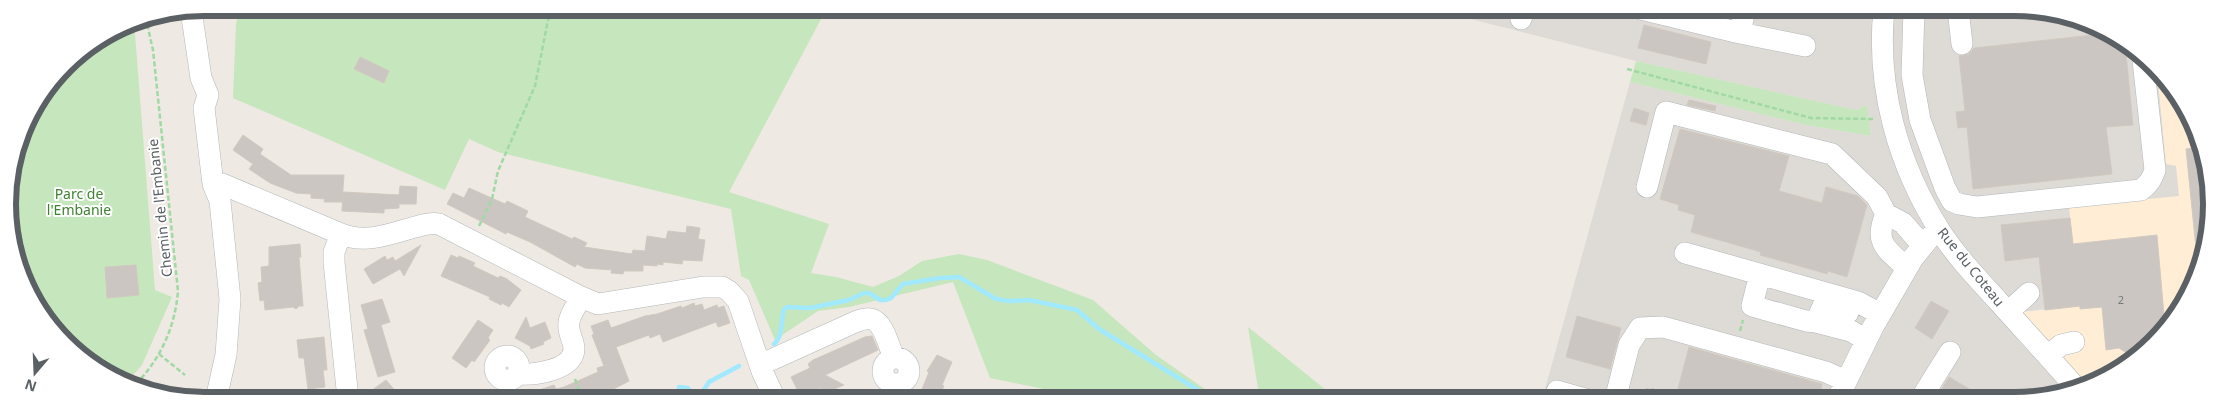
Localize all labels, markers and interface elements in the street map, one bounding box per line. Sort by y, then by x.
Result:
street label: Chemin de l'Embanie [143,138,176,278]
park label: Parc de l'Embanie [47,184,111,219]
street label: Rue du Coteau [1934,223,2009,310]
house number: 2 [2118,292,2124,307]
north arrow [10,348,60,398]
text: N [22,375,39,397]

